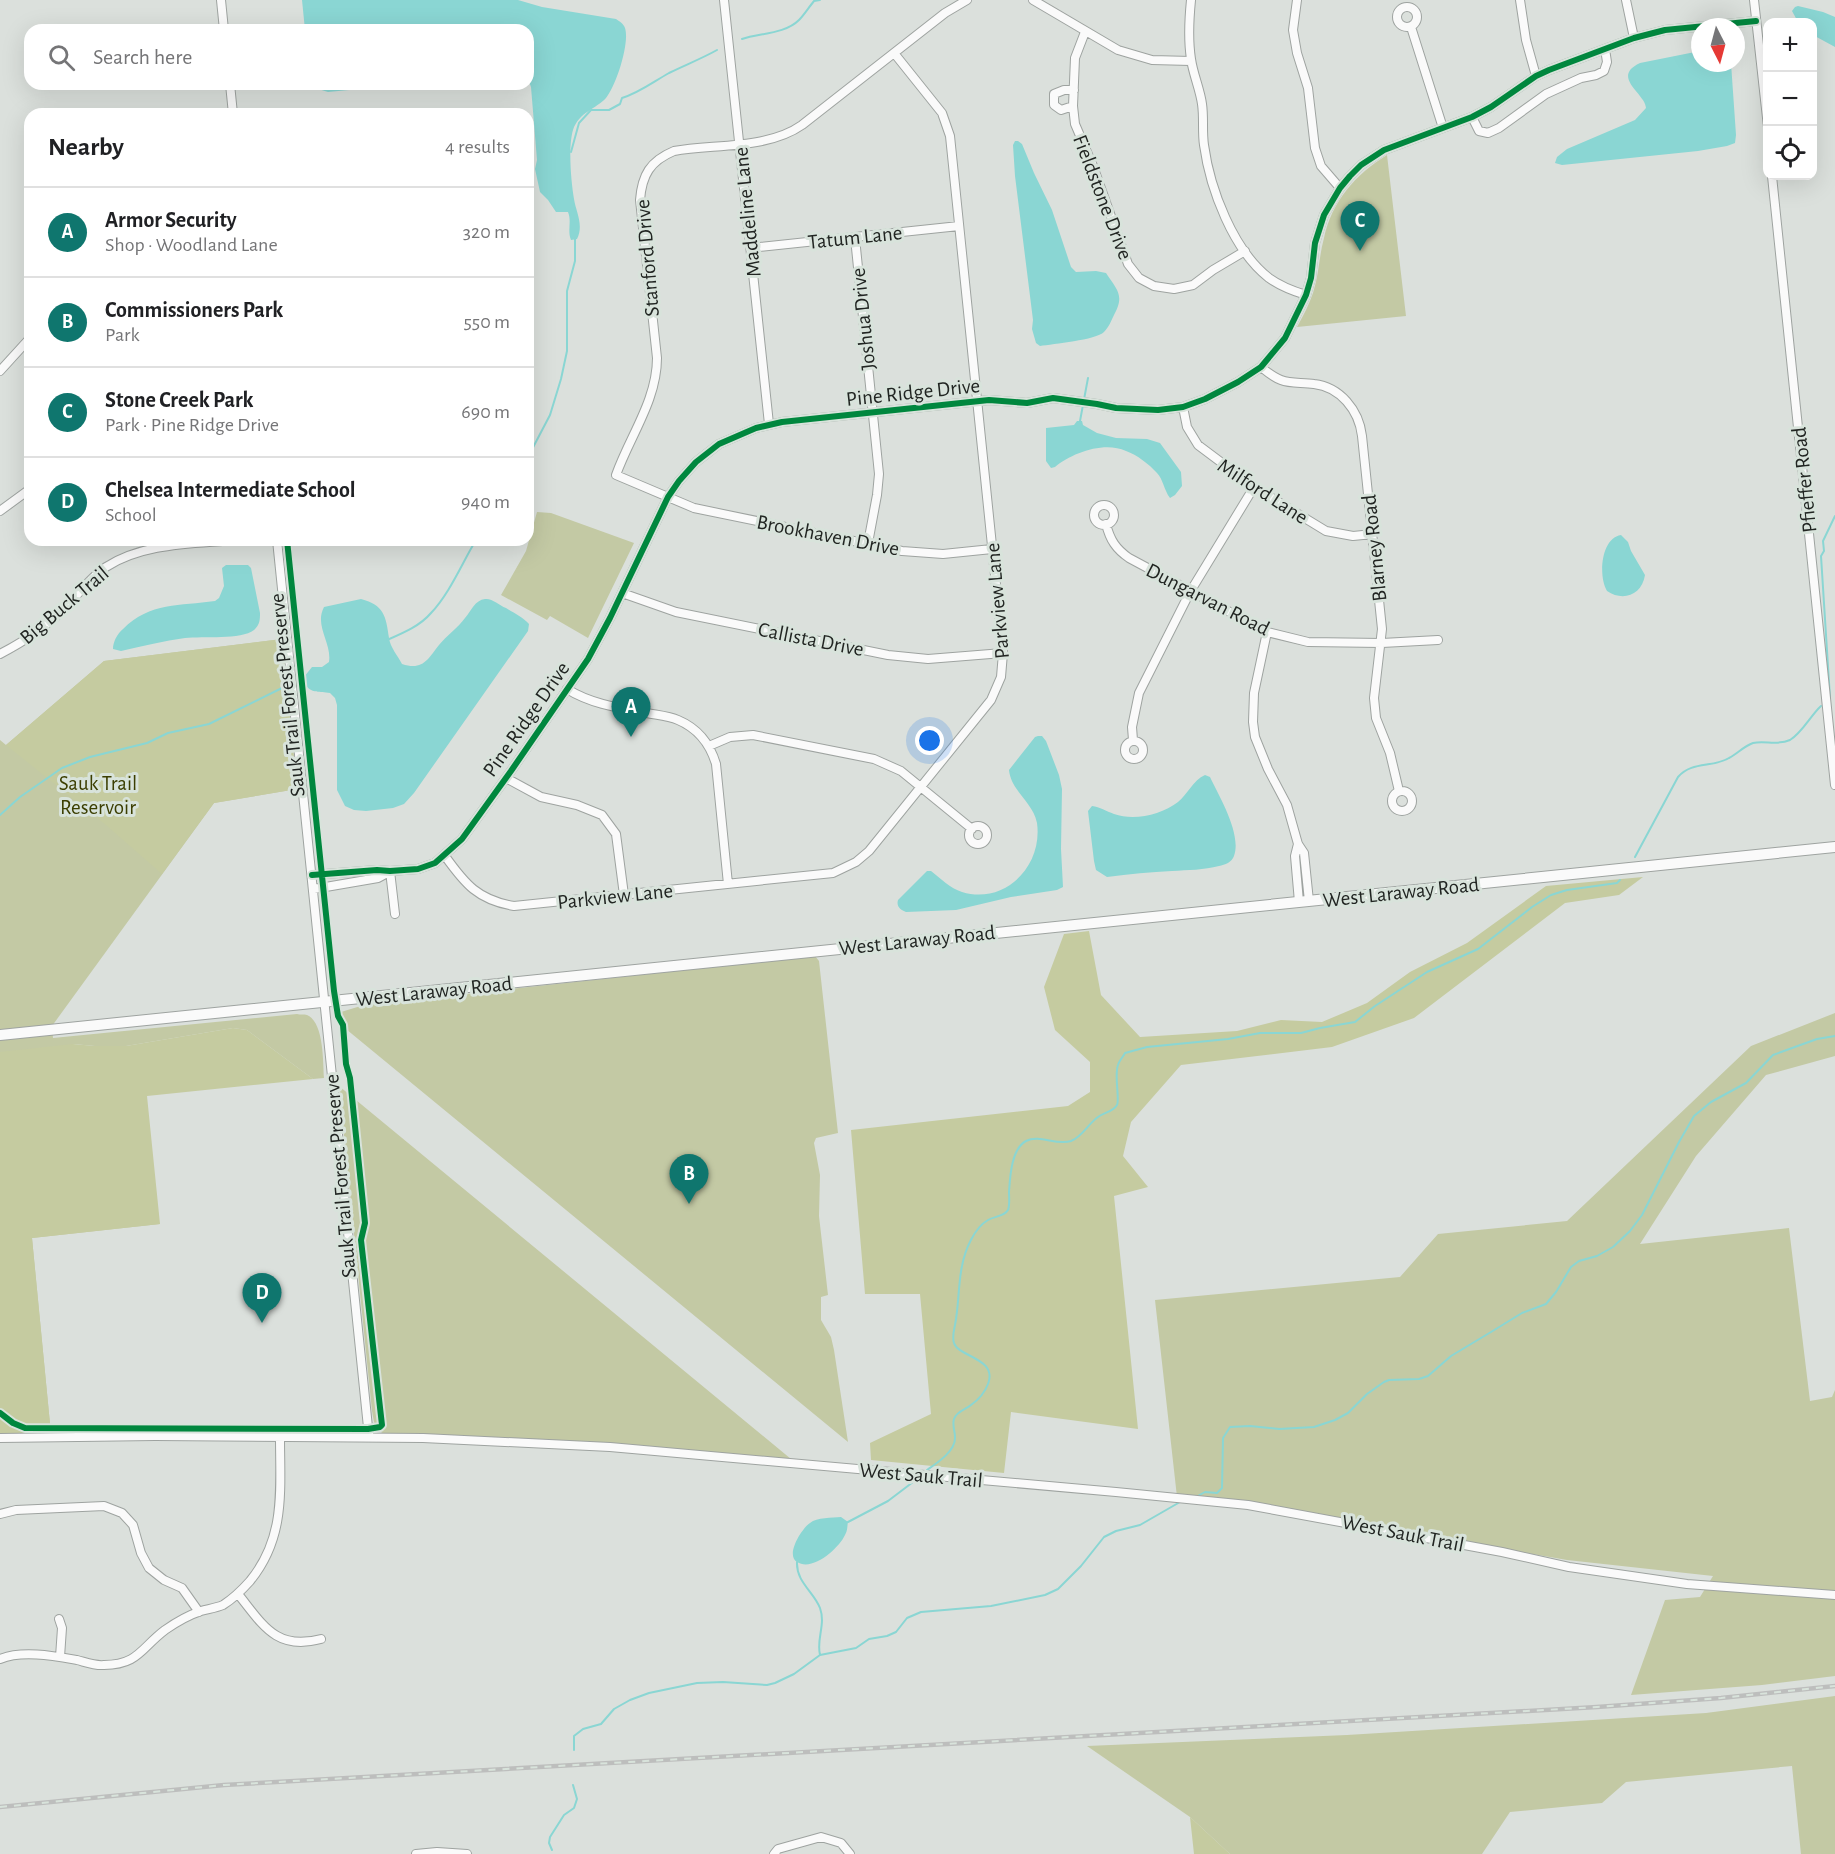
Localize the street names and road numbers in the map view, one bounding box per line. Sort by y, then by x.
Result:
street label: Fieldstone Drive [1069,132,1136,263]
street label: Maddeline Lane [730,146,765,278]
street label: Stanford Drive [632,198,663,317]
street label: Tatum Lane [807,222,903,253]
street label: Joshua Drive [848,267,879,371]
street label: Pine Ridge Drive [845,375,981,410]
street label: Pfieffer Road [1788,426,1820,534]
street label: Milford Lane [1214,455,1312,528]
street label: Blarney Road [1358,493,1391,602]
street label: Brookhaven Drive [755,511,901,560]
street label: Parkview Lane [982,542,1013,660]
street label: Dungarvan Road [1143,559,1273,640]
street label: Big Buck Trail [16,562,113,648]
street label: Sauk Trail Forest Preserve [266,592,309,798]
street label: Callista Drive [756,619,866,660]
street label: Pine Ridge Drive [479,658,574,780]
street label: West Laraway Road [1322,874,1480,911]
street label: Parkview Lane [556,880,674,913]
street label: West Laraway Road [838,922,996,959]
street label: West Laraway Road [355,973,513,1010]
street label: Sauk Trail Forest Preserve [321,1073,360,1279]
street label: West Sauk Trail [858,1460,984,1491]
street label: West Sauk Trail [1340,1511,1466,1556]

